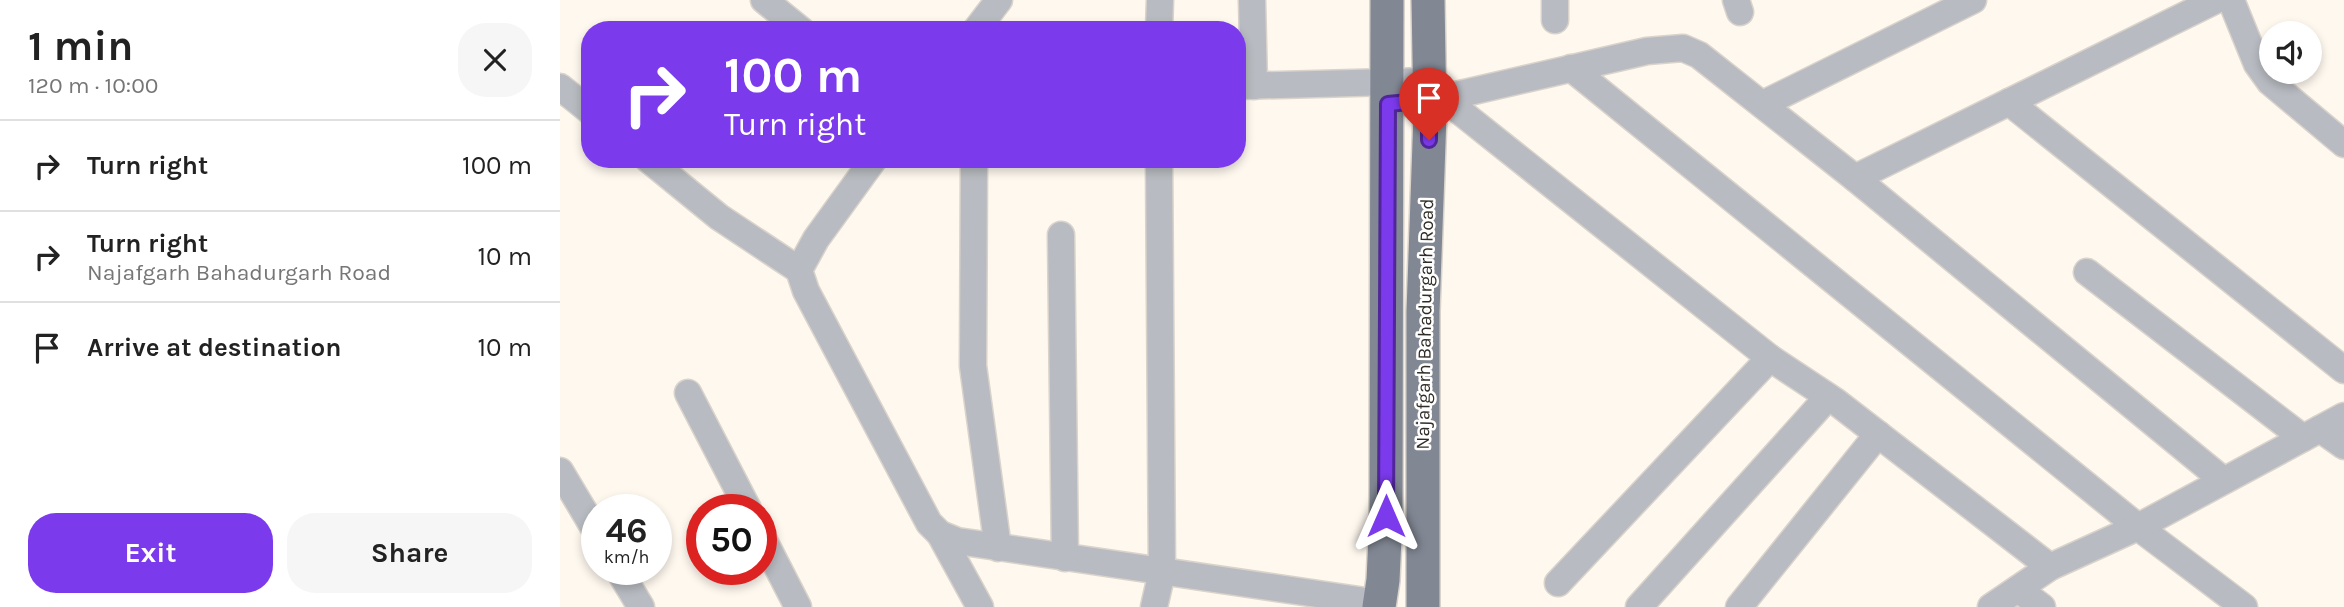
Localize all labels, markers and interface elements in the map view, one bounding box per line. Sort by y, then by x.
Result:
text: 1 min [28,21,133,71]
map controls [2259,21,2322,84]
button: sound [2259,21,2322,84]
button: close [458,23,532,97]
text: 100 m [724,47,862,104]
icon: right [609,49,700,140]
pin [1399,68,1459,140]
text: 120 m · 10:00 [28,72,158,99]
icon: arrive [1410,79,1448,117]
text: Turn right [724,106,866,143]
icon: right [28,147,66,185]
text: Turn right [87,150,208,181]
text: 100 m [462,150,532,181]
street label: Najafgarh Bahadurgarh Road [1412,198,1438,450]
text: Turn right [87,228,208,259]
icon: right [28,238,66,276]
text: 10 m [477,241,532,272]
text: Najafgarh Bahadurgarh Road [87,259,391,286]
icon: arrive [28,329,66,367]
text: Arrive at destination [87,332,341,363]
text: 10 m [477,332,532,363]
position arrow [1349,479,1423,553]
speed limit sign: 50 [686,494,777,585]
text: 46 [605,510,648,551]
button: Exit [28,513,273,593]
button: Share [287,513,532,593]
text: km/h [604,546,649,568]

